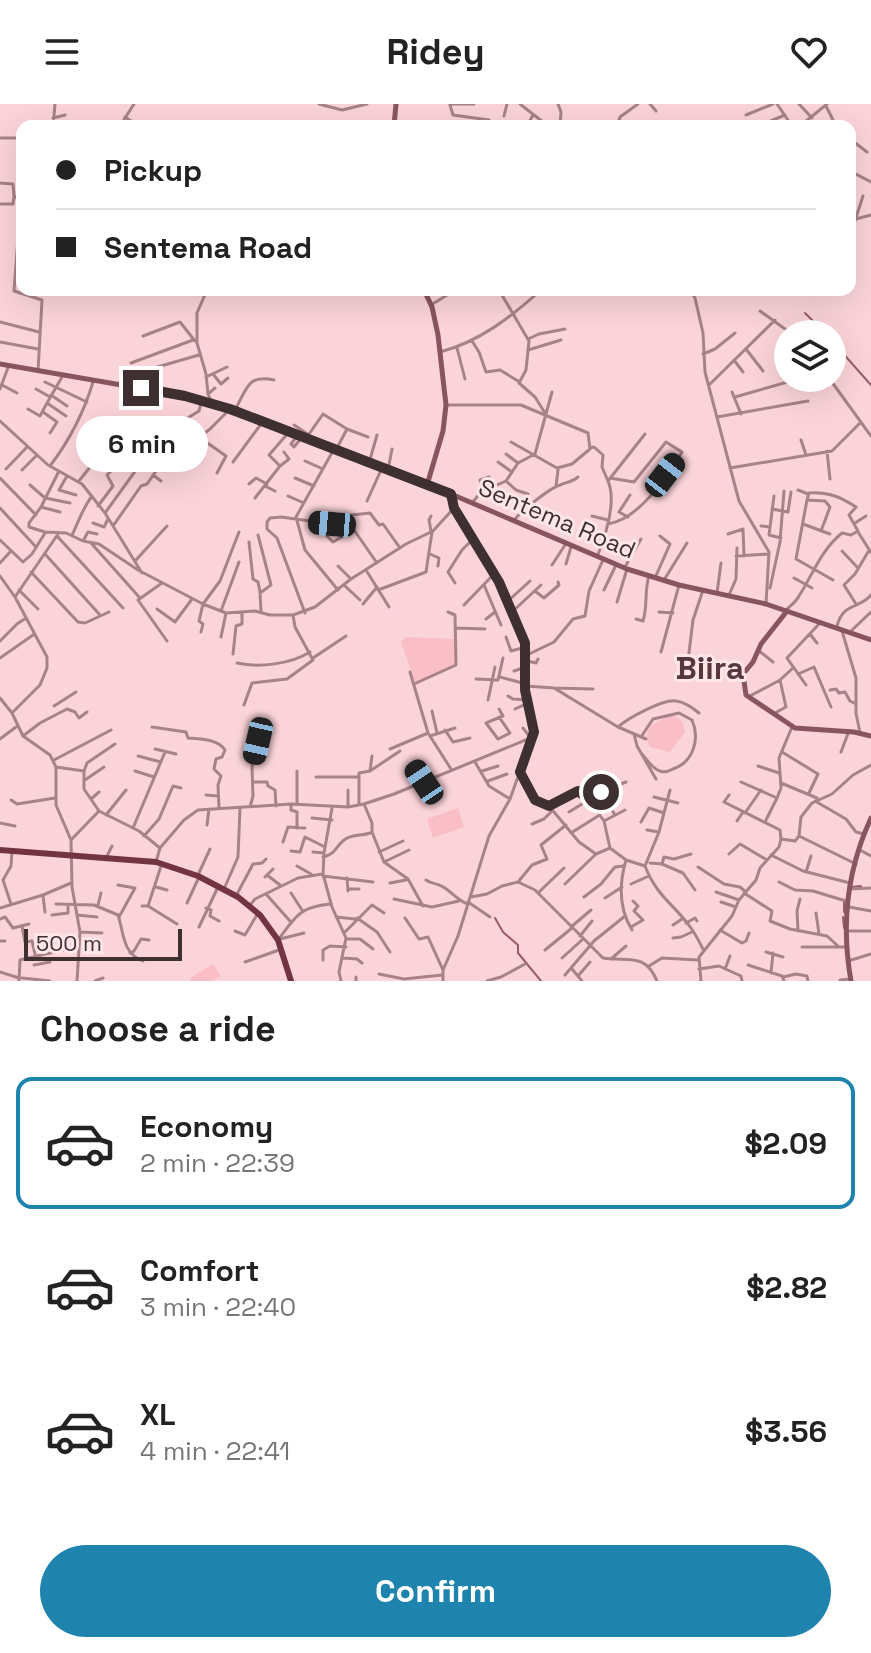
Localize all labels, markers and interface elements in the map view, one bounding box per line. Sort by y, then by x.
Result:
text: Ridey [386,29,485,75]
icon: menu [40,30,84,74]
icon: heart [787,30,831,74]
text: Pickup [104,151,202,190]
text: Sentema Road [104,228,312,267]
map controls [774,320,846,392]
button: layers [774,320,846,392]
route end [123,370,159,406]
callout: 6 min [75,416,207,472]
text: 6 min [108,427,176,461]
car [641,449,689,501]
street label: Sentema Road [474,472,640,566]
car [307,510,357,538]
district label: Biira [675,648,745,688]
car [241,715,275,767]
car [401,755,447,809]
route start [583,774,619,810]
scale bar [24,925,182,961]
text: 500 m [36,929,102,957]
text: Choose a ride [40,1006,276,1052]
icon: car [44,1107,116,1179]
text: Economy [140,1107,273,1146]
text: $2.09 [744,1124,827,1163]
text: 2 min · 22:39 [140,1146,295,1180]
icon: car [44,1251,116,1323]
text: Comfort [140,1251,259,1290]
text: $2.82 [746,1268,827,1307]
text: 3 min · 22:40 [140,1290,296,1324]
icon: car [44,1395,116,1467]
text: XL [140,1395,176,1434]
text: $3.56 [745,1412,827,1451]
text: 4 min · 22:41 [140,1434,290,1468]
button: Confirm [40,1545,831,1637]

